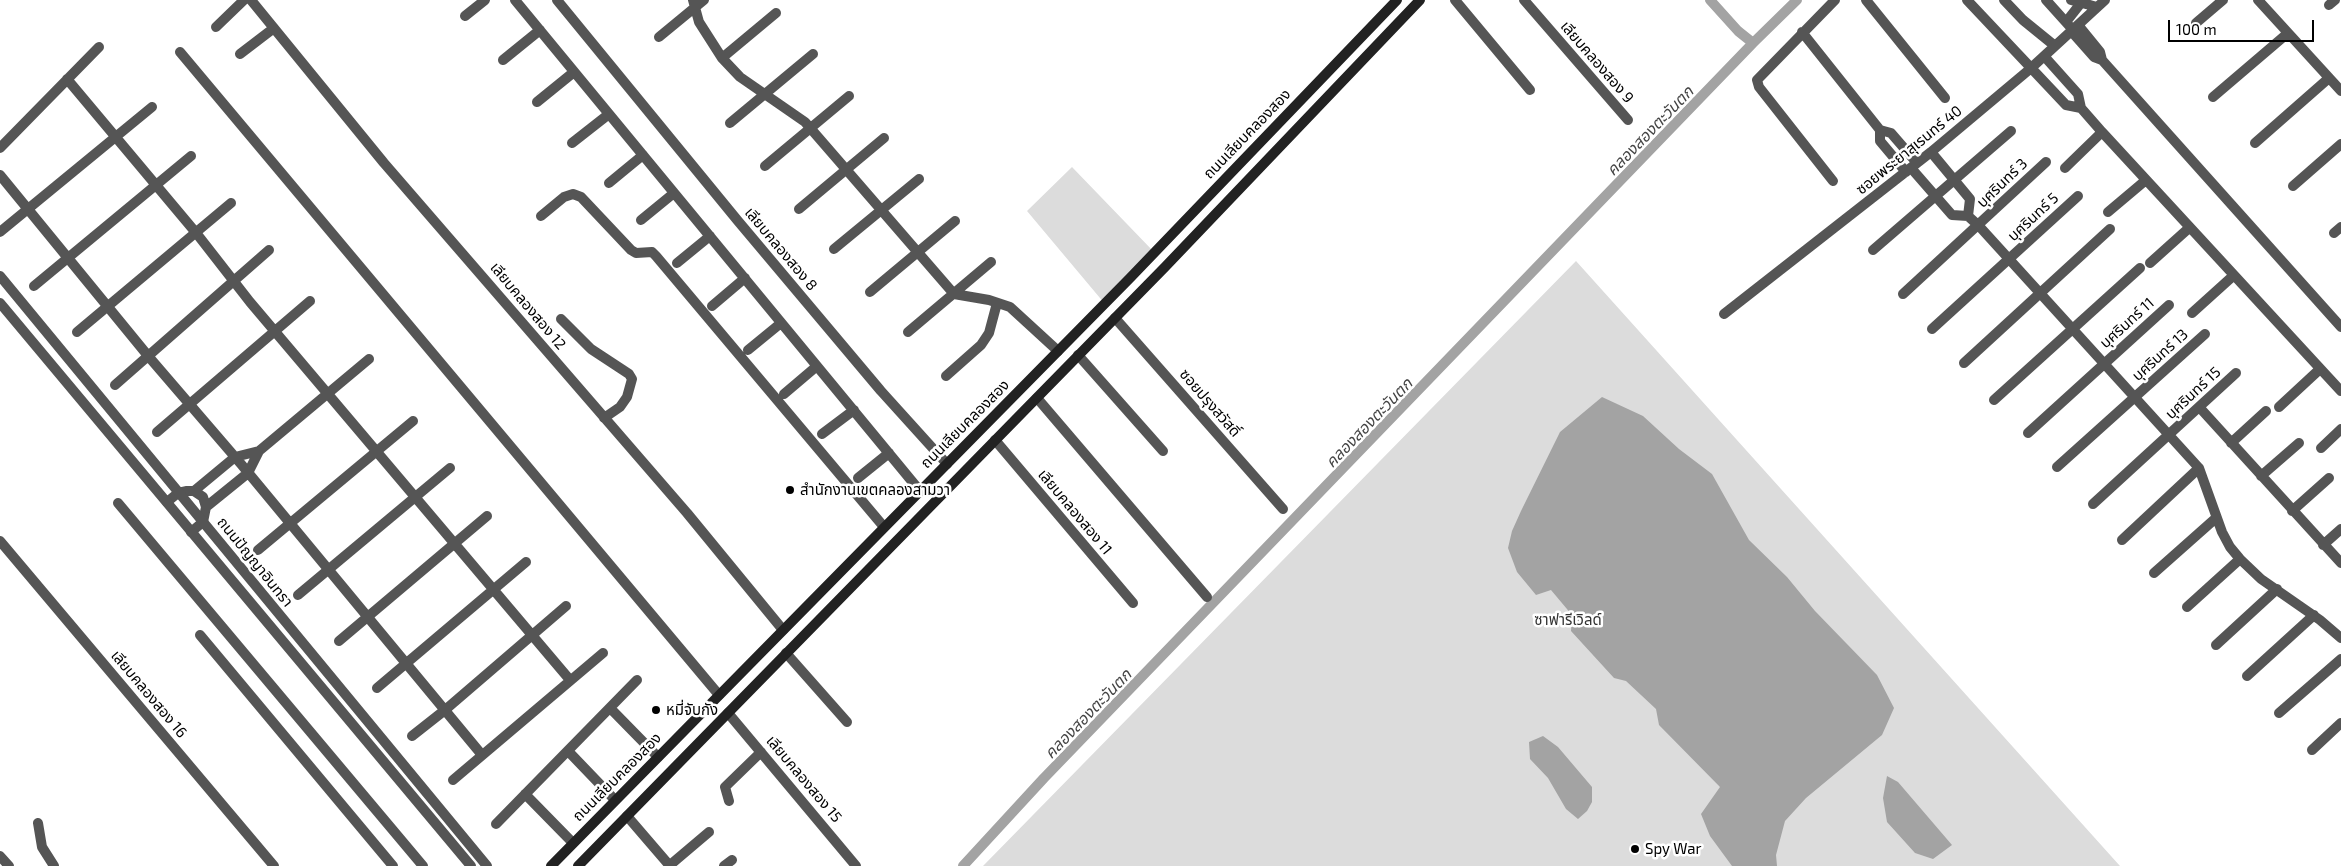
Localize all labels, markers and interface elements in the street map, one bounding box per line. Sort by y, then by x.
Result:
scale bar [2171,10,2317,42]
street label: เลียบคลองสอง 9 [1557,17,1637,107]
text: 100 m [2176,20,2217,38]
water label: คลองสองตะวันตก [1603,82,1697,180]
street label: ถนนเลียบคลองสอง [1200,85,1294,183]
street label: ซอยพระยาสุเรนทร์ 40 [1852,102,1966,198]
street label: บุศรินทร์ 3 [1973,155,2031,211]
street label: บุศรินทร์ 5 [2004,189,2062,245]
street label: เลียบคลองสอง 8 [741,204,821,294]
street label: เลียบคลองสอง 12 [486,259,570,353]
street label: บุศรินทร์ 11 [2096,294,2158,352]
street label: บุศรินทร์ 13 [2128,325,2192,385]
street label: บุศรินทร์ 15 [2162,363,2224,423]
street label: ซอยปรุงสวัสดิ์ [1176,365,1244,441]
water label: คลองสองตะวันตก [1322,374,1416,472]
street label: ถนนเลียบคลองสอง [917,376,1013,472]
street label: เลียบคลองสอง 11 [1034,466,1116,558]
place label: สำนักงานเขตคลองสามวา [800,481,950,499]
marker: สำนักงานเขตคลองสามวา [784,484,796,496]
street label: ถนนปัญญาอินทรา [213,514,297,610]
park label: ซาฟารีเวิลด์ [1534,611,1602,629]
street label: เลียบคลองสอง 16 [107,647,191,741]
water label: คลองสองตะวันตก [1041,665,1135,763]
place label: หมี่จับกัง [666,701,718,719]
marker: หมี่จับกัง [650,704,662,716]
street label: ถนนเลียบคลองสอง [569,729,665,825]
street label: เลียบคลองสอง 15 [762,732,846,826]
place label: Spy War [1645,840,1702,858]
marker: Spy War [1629,843,1641,855]

